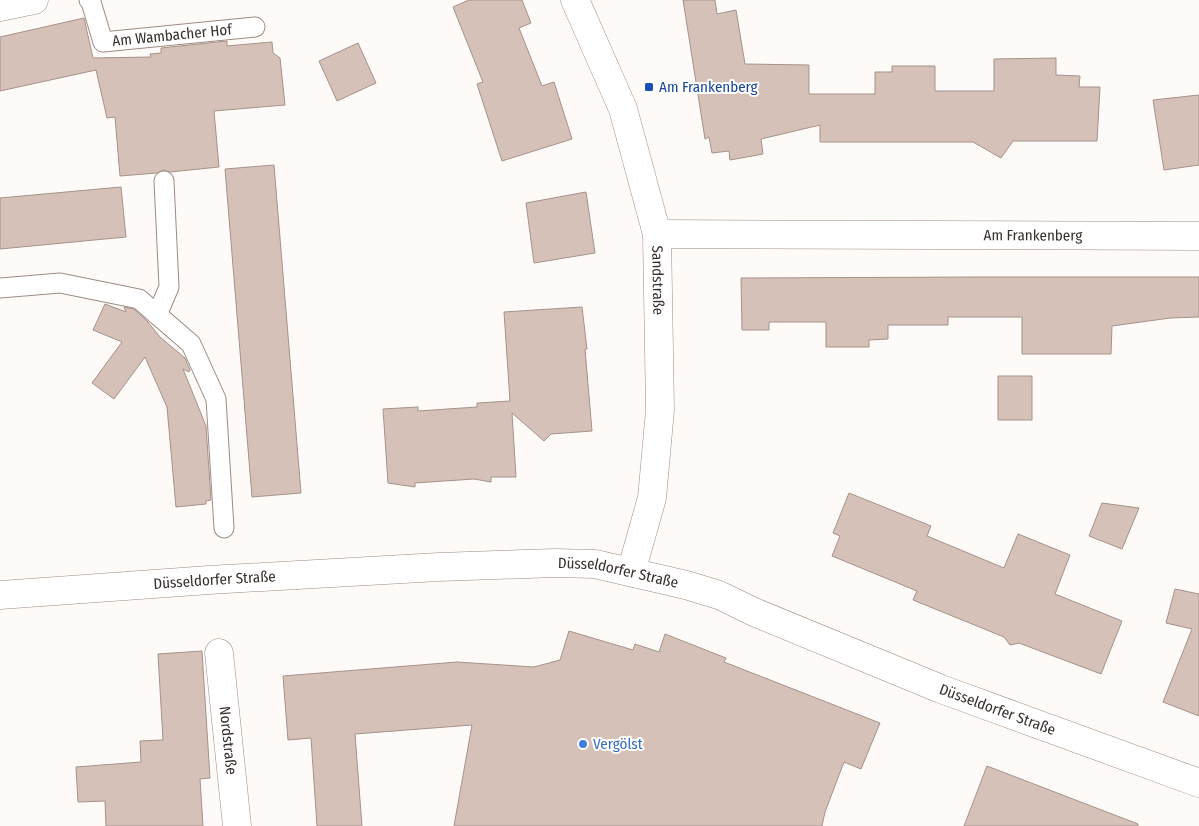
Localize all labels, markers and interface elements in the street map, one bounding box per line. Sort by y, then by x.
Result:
street label: Am Wambacher Hof [111,20,234,50]
place label: Am Frankenberg [659,78,758,96]
marker: Am Frankenberg [643,81,655,93]
street label: Am Frankenberg [984,226,1082,245]
street label: Sandstraße [648,245,667,315]
street label: Düsseldorfer Straße [558,554,680,592]
street label: Düsseldorfer Straße [153,567,276,593]
street label: Düsseldorfer Straße [937,680,1058,739]
street label: Nordstraße [216,705,241,776]
place label: Vergölst [593,735,643,753]
marker: Vergölst [577,738,589,750]

